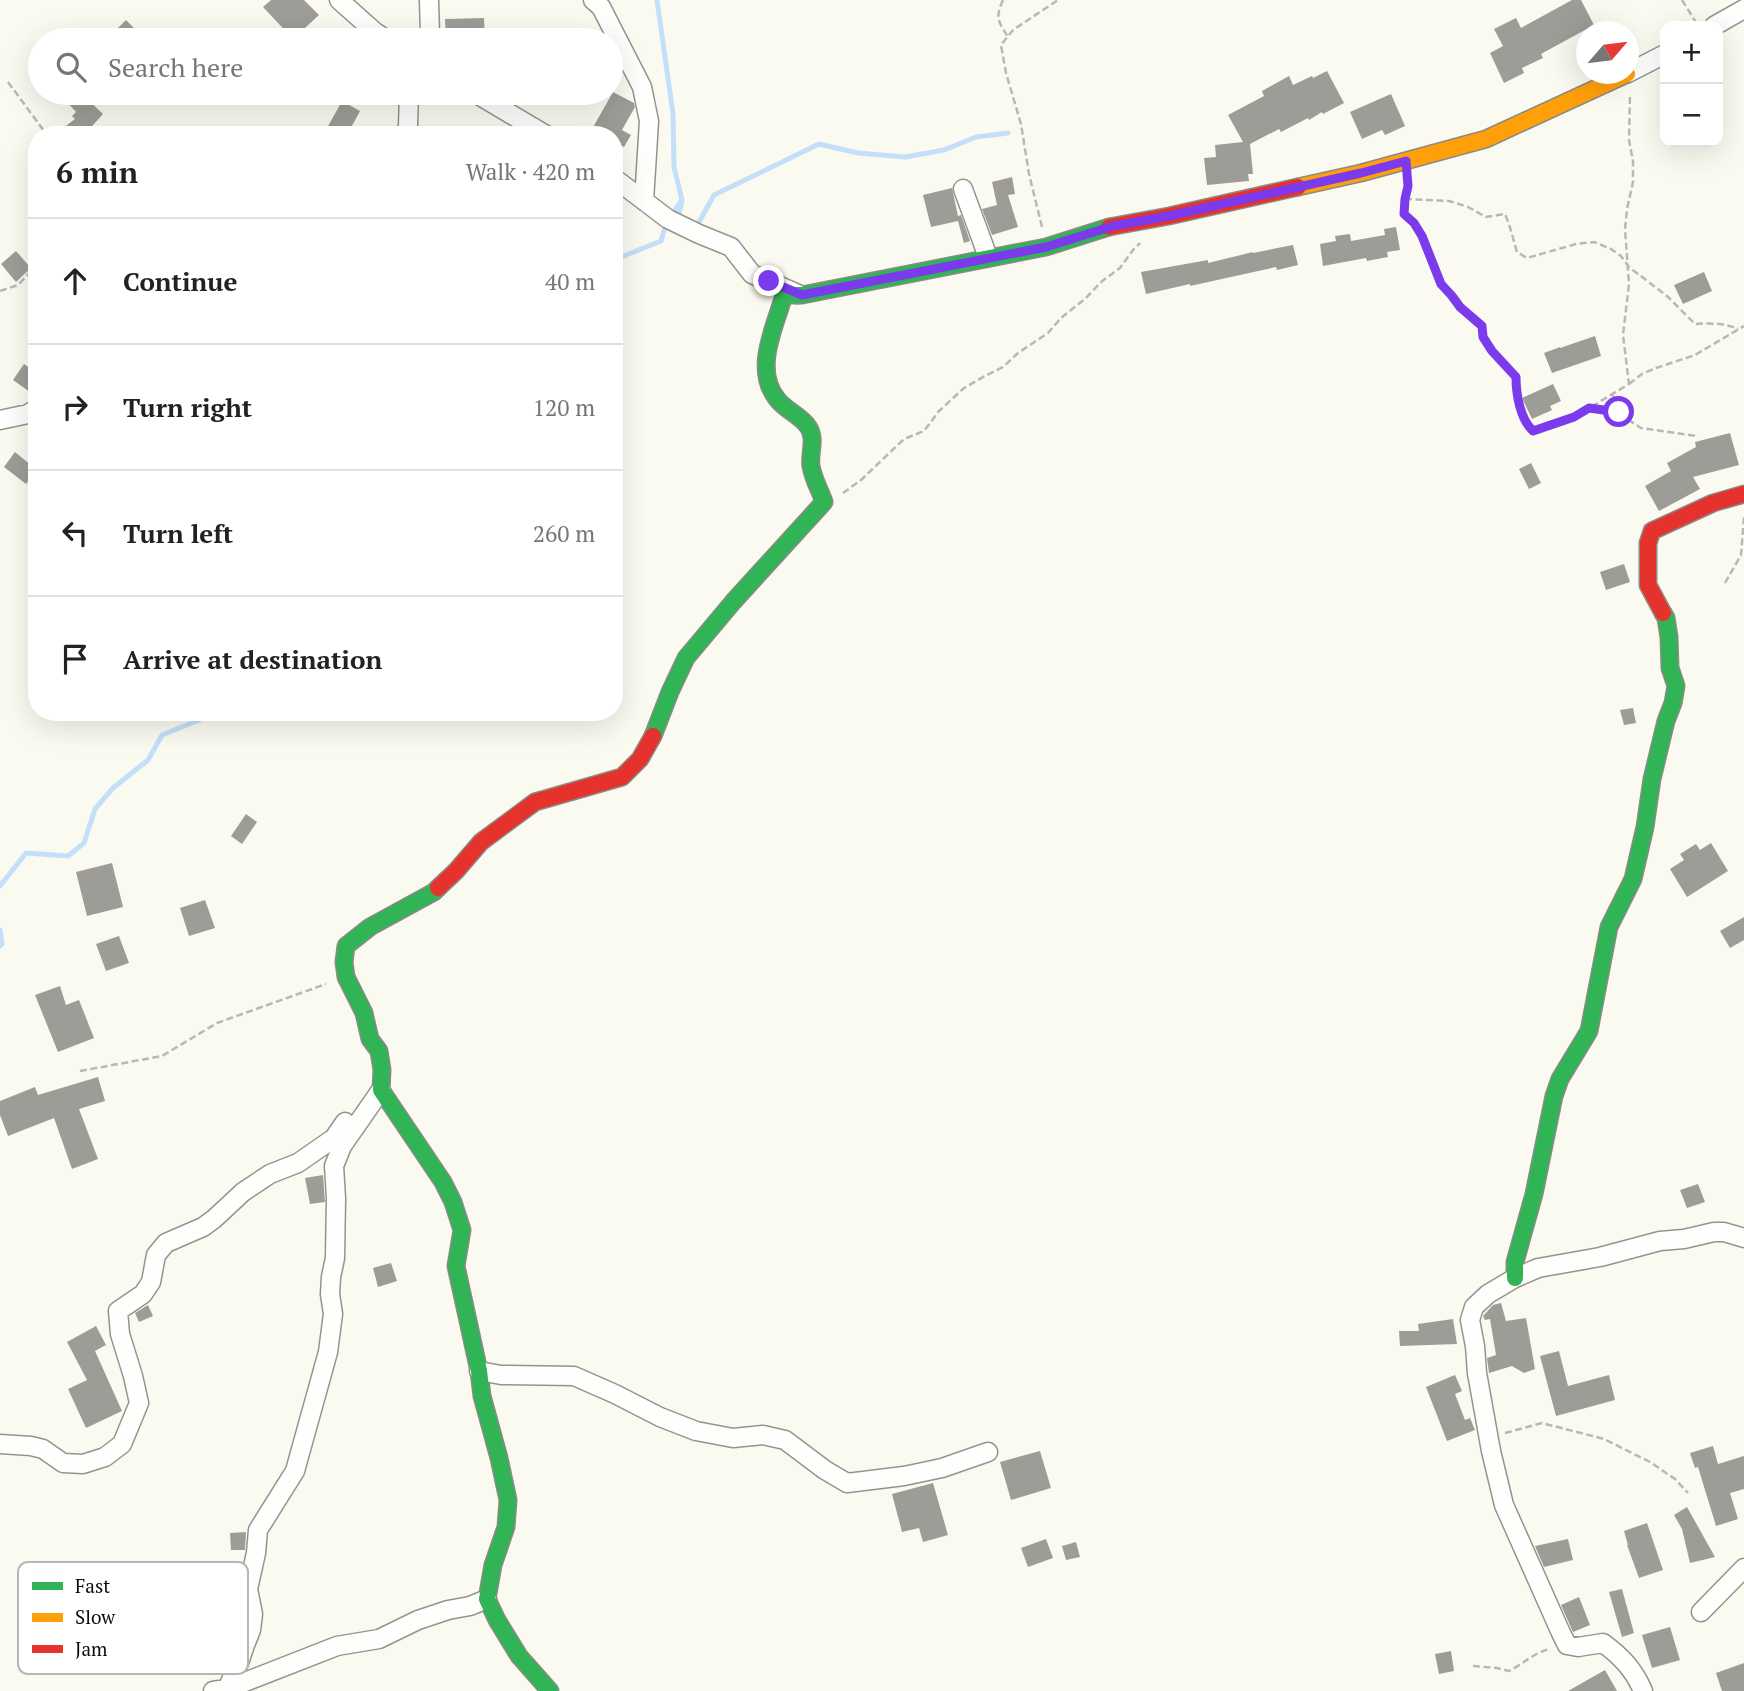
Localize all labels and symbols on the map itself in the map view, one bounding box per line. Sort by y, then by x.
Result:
north arrow [1576,21,1639,84]
route end [753,265,784,296]
route start [1603,396,1634,427]
legend [18,1562,248,1674]
text: Fast [75,1573,110,1598]
text: Slow [75,1604,116,1629]
text: Jam [75,1636,108,1661]

